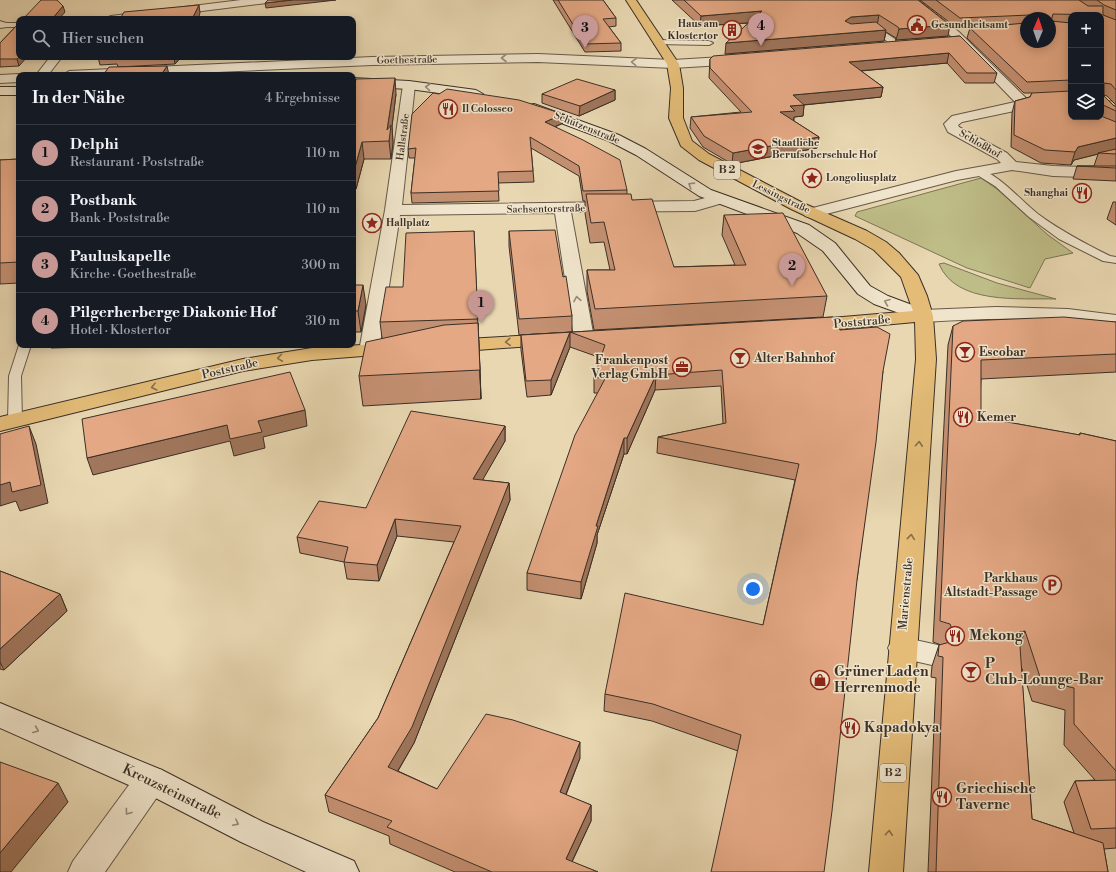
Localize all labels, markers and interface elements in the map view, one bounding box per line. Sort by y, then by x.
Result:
north arrow [1020,12,1056,48]
map controls [1068,12,1104,120]
button: + [1068,12,1104,48]
pin: 4 [748,13,774,46]
public building icon: Gesundheitsamt [906,14,928,36]
pin: 3 [572,15,598,48]
search box [16,16,356,60]
place label: Haus am Klostertor [668,18,718,42]
building icon: Haus am Klostertor [721,19,743,41]
place label: Gesundheitsamt [931,19,1008,31]
icon: search [30,27,52,49]
text: Hier suchen [62,29,144,48]
button: − [1068,48,1104,84]
street label: Goethestraße [377,53,437,67]
one-way arrow [501,54,507,62]
one-way arrow [631,58,637,67]
one-way arrow [425,83,431,92]
button: layers [1068,84,1104,120]
text: In der Nähe [32,87,125,109]
text: 4 Ergebnisse [265,90,340,106]
restaurant icon: Il Colosseo [437,98,459,120]
place label: Il Colosseo [462,103,513,115]
street label: Schützenstraße [552,109,622,147]
street label: Hallstraße [394,113,412,161]
street label: Schloßhof [957,127,1003,161]
text: Delphi [70,135,119,154]
place label: Staatliche Berufsoberschule Hof [772,137,878,161]
school or university icon: Staatliche Berufsoberschule Hof [747,138,769,160]
text: 1 [42,145,48,161]
text: 110 m [306,145,340,161]
text: Restaurant · Poststraße [70,154,204,170]
road number: B 2 [714,161,740,179]
place icon: Longoliusplatz [801,167,823,189]
place label: Longoliusplatz [826,172,897,184]
street label: Lessingstraße [750,178,812,216]
one-way arrow [688,182,695,189]
restaurant icon: Shanghai [1071,182,1093,204]
place label: Shanghai [1024,187,1069,199]
text: Postbank [70,191,137,210]
text: 2 [41,201,49,217]
text: 110 m [306,201,340,217]
street label: Sachsentorstraße [507,202,585,216]
text: Bank · Poststraße [70,210,170,226]
place icon: Hallplatz [361,212,383,234]
place label: Hallplatz [386,217,430,229]
text: Pauluskapelle [70,247,171,266]
pin: 2 [779,253,805,286]
text: 3 [41,257,49,273]
text: 300 m [302,257,340,273]
text: Kirche · Goethestraße [70,266,196,282]
pin: 1 [468,290,494,323]
one-way arrow [574,296,582,302]
one-way arrow [884,299,891,307]
text: Pilgerherberge Diakonie Hof [70,303,276,322]
street label: Poststraße [833,312,891,332]
text: 4 [41,313,49,329]
text: 310 m [305,313,340,329]
text: Hotel · Klostertor [70,322,171,338]
one-way arrow [505,338,511,347]
bar icon: Escobar [954,341,976,363]
place label: Escobar [979,345,1026,360]
bar icon: Alter Bahnhof [729,347,751,369]
place label: Alter Bahnhof [753,351,836,366]
place label: Frankenpost Verlag GmbH [591,353,669,382]
one-way arrow [277,354,283,363]
street label: Poststraße [200,355,260,383]
office icon: Frankenpost Verlag GmbH [671,356,693,378]
one-way arrow [150,382,157,390]
restaurant icon: Kemer [952,406,974,428]
place label: Kemer [977,410,1016,425]
one-way arrow [915,441,924,447]
one-way arrow [907,534,916,540]
street label: Marienstraße [895,557,917,631]
place label: Parkhaus Altstadt-Passage [943,571,1039,600]
parking icon: Parkhaus Altstadt-Passage [1041,574,1063,596]
your location [743,579,763,599]
restaurant icon: Mekong [944,625,966,647]
place label: Mekong [969,627,1024,645]
place label: P Club-Lounge-Bar [985,655,1104,689]
bar icon: P Club-Lounge-Bar [960,661,982,683]
place label: Grüner Laden Herrenmode [834,663,929,697]
shop icon: Grüner Laden Herrenmode [809,669,831,691]
restaurant icon: Kapadokya [839,717,861,739]
place label: Kapadokya [864,719,940,737]
one-way arrow [31,725,39,733]
street label: Kreuzsteinstraße [119,760,225,824]
road number: B 2 [880,764,906,782]
place label: Griechische Taverne [956,780,1036,814]
restaurant icon: Griechische Taverne [931,786,953,808]
one-way arrow [126,807,133,814]
one-way arrow [231,819,239,826]
one-way arrow [884,830,893,836]

